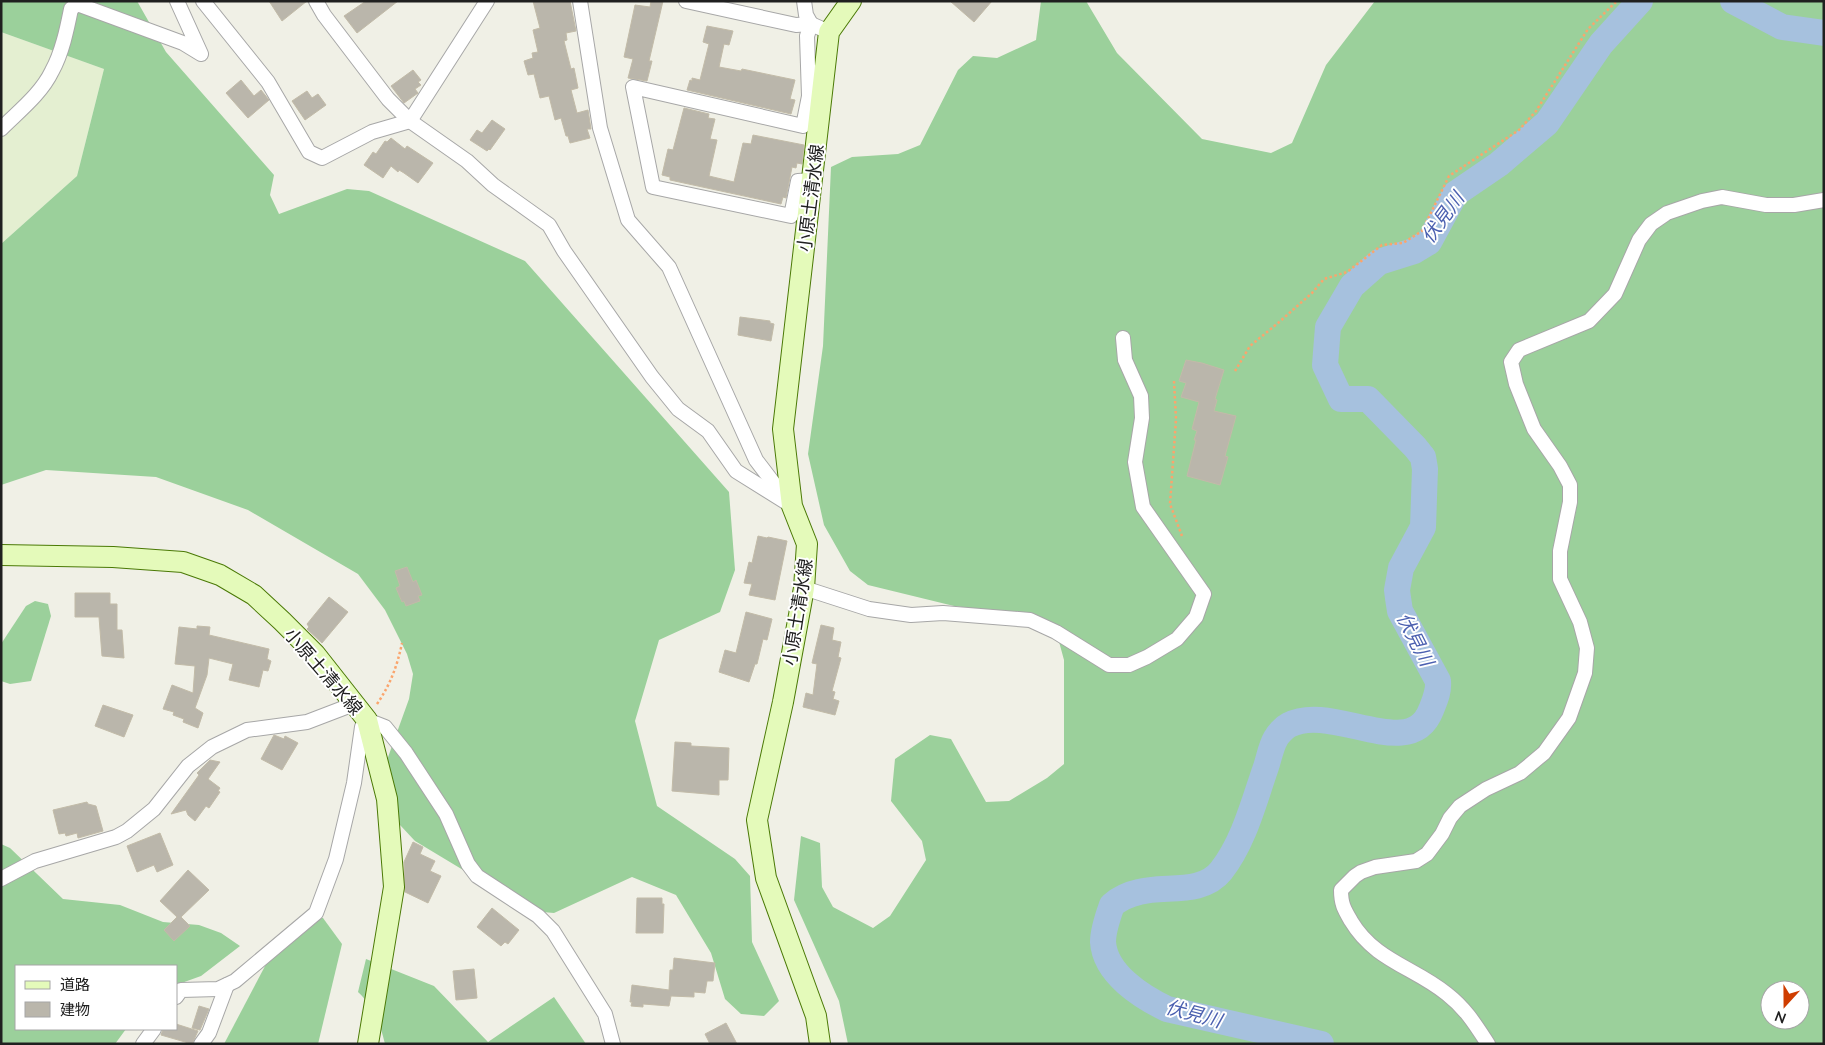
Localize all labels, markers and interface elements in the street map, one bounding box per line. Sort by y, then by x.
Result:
street label: 小原土清水線 [793,143,827,253]
water label: 伏見川 [1416,186,1469,247]
street label: 小原土清水線 [778,557,816,667]
water label: 伏見川 [1393,608,1440,671]
street label: 小原土清水線 [280,623,368,719]
legend [15,965,178,1030]
text: 道路 [60,975,90,993]
north arrow [1760,980,1810,1030]
water label: 伏見川 [1163,995,1226,1032]
text: 建物 [60,1000,90,1018]
text: N [1772,1008,1788,1027]

